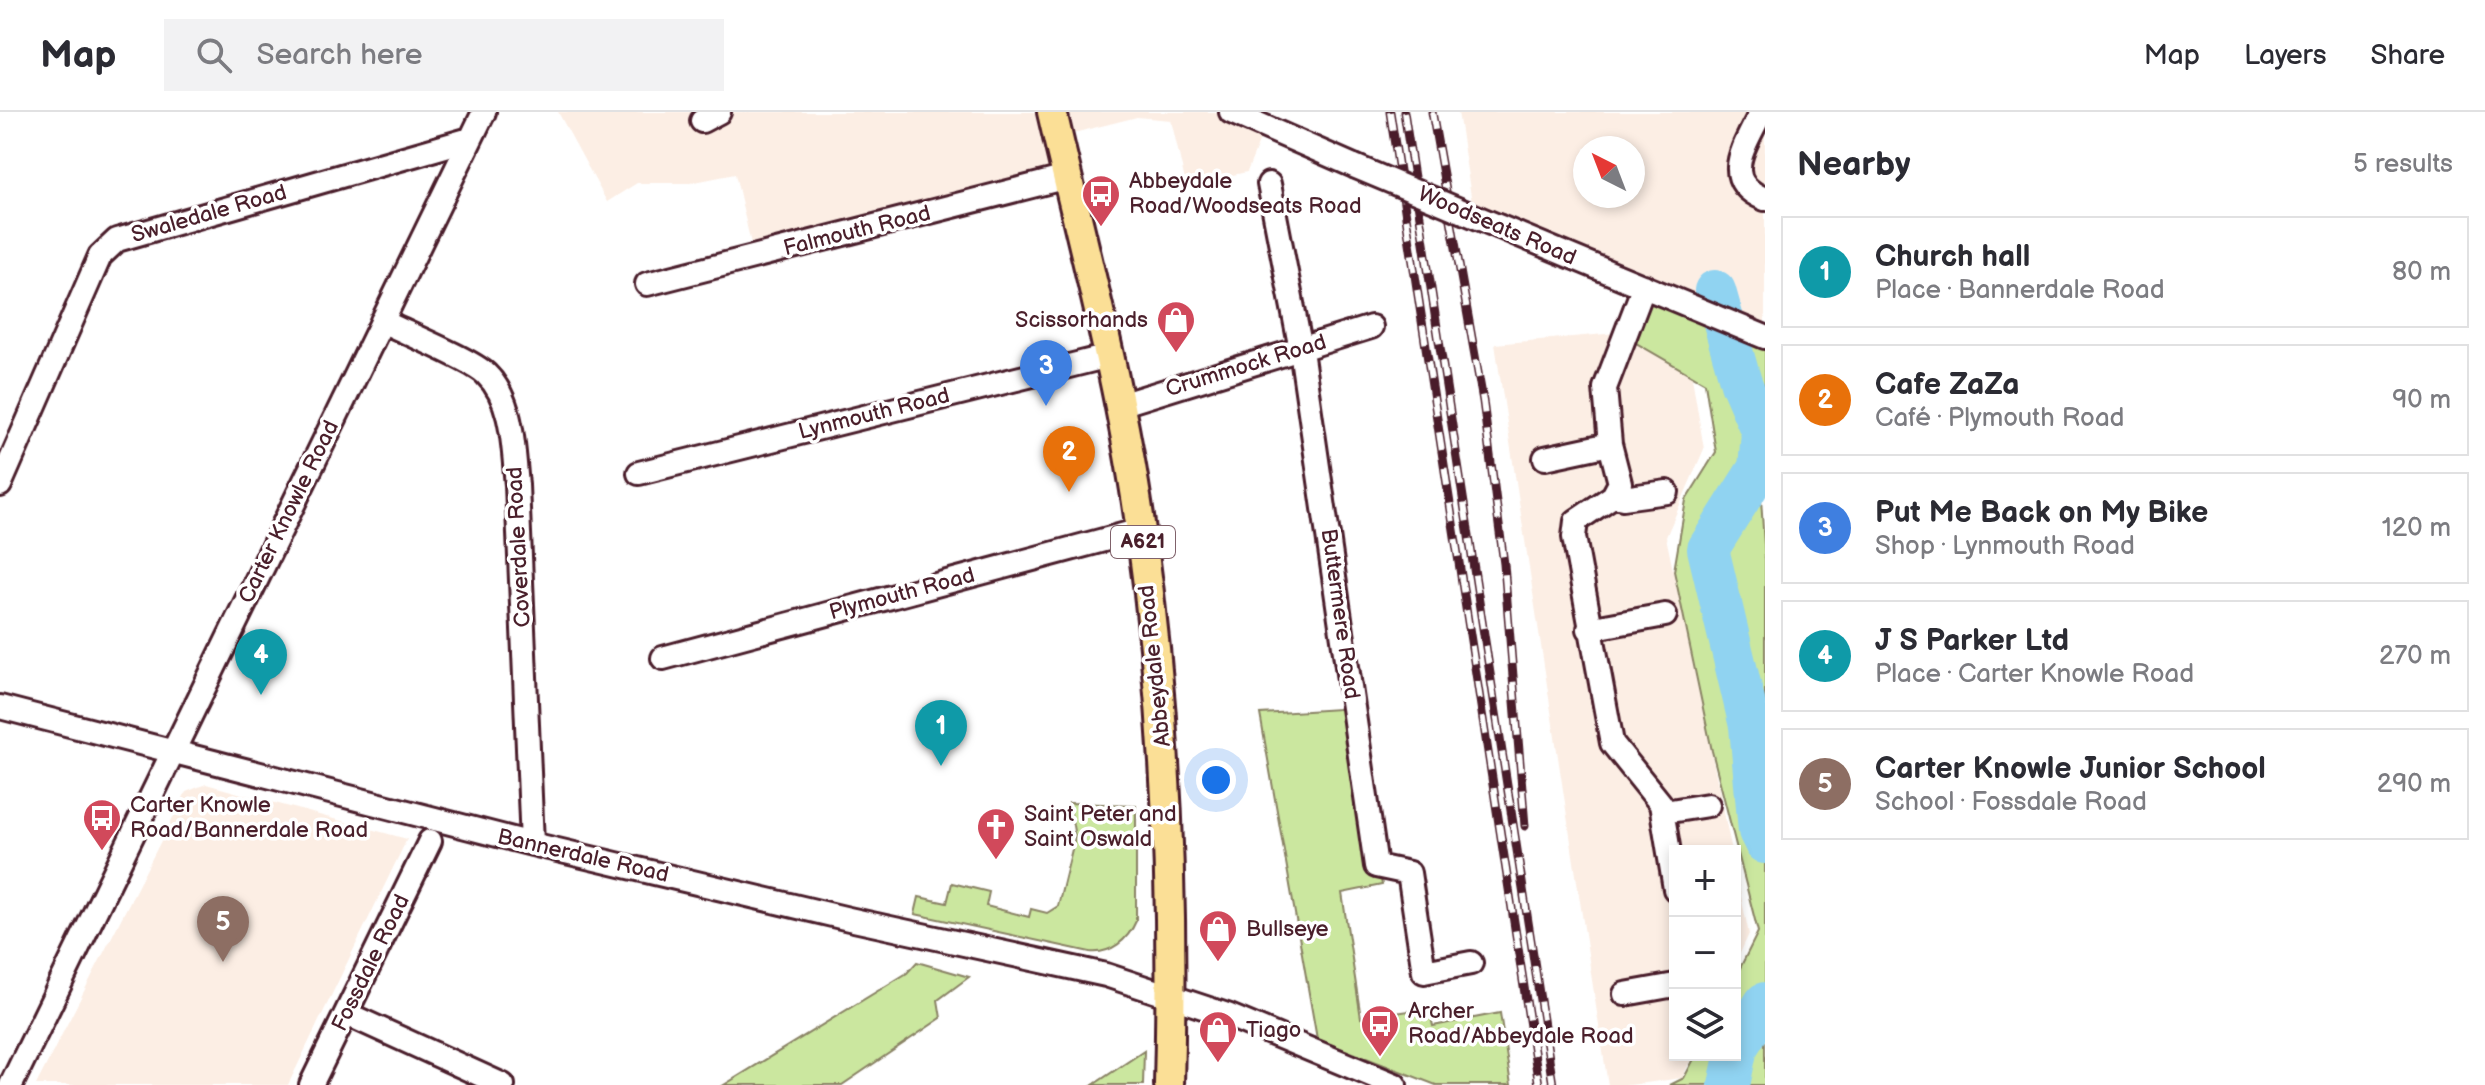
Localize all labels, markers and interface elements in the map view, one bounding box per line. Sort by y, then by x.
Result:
search box [164,19,724,91]
text: Map [40,33,116,78]
icon: search [192,33,236,77]
text: Search here [256,37,423,73]
text: Map [2144,39,2200,72]
text: Layers [2244,39,2327,72]
text: Share [2371,39,2445,72]
north arrow [1573,136,1645,208]
text: Nearby [1797,144,1911,185]
text: 5 results [2353,149,2453,180]
place label: Abbeydale Road/Woodseats Road [1129,168,1362,220]
bus stop icon: Abbeydale Road/Woodseats Road [1080,173,1122,228]
street label: Swaledale Road [128,179,290,249]
street label: Woodseats Road [1414,180,1580,272]
street label: Falmouth Road [781,200,933,262]
text: Church hall [1875,239,2030,275]
text: 1 [1820,257,1830,288]
text: 80 m [2392,257,2451,288]
text: Place · Bannerdale Road [1875,275,2165,306]
shop icon: Scissorhands [1155,299,1197,354]
place label: Scissorhands [1015,307,1148,334]
street label: Crummock Road [1163,329,1329,403]
pin: 3 [1020,340,1072,406]
text: Cafe ZaZa [1875,367,2019,403]
street label: Lynmouth Road [796,382,952,446]
text: 2 [1817,385,1833,416]
text: 90 m [2392,385,2451,416]
text: Café · Plymouth Road [1875,403,2125,434]
street label: Carter Knowle Road [233,416,345,608]
pin: 2 [1043,426,1095,492]
street label: Coverdale Road [501,466,537,628]
text: Put Me Back on My Bike [1875,495,2208,531]
text: 3 [1817,513,1833,544]
text: 120 m [2382,513,2451,544]
road number: A621 [1111,526,1175,558]
street label: Buttermere Road [1315,527,1365,701]
text: Shop · Lynmouth Road [1875,531,2135,562]
street label: Plymouth Road [826,562,978,626]
street label: Abbeydale Road [1133,584,1177,748]
text: J S Parker Ltd [1875,623,2069,659]
pin: 4 [235,629,287,695]
text: 4 [1817,641,1833,672]
text: 270 m [2379,641,2451,672]
text: Place · Carter Knowle Road [1875,659,2194,690]
pin: 1 [915,700,967,766]
text: Carter Knowle Junior School [1875,751,2266,787]
your location [1196,760,1236,800]
text: 5 [1817,769,1833,800]
text: 290 m [2377,769,2451,800]
text: School · Fossdale Road [1875,787,2147,818]
place label: Carter Knowle Road/Bannerdale Road [130,792,368,844]
bus stop icon: Carter Knowle Road/Bannerdale Road [81,797,123,852]
place label: Saint Peter and Saint Oswald [1024,801,1177,853]
church icon: Saint Peter and Saint Oswald [975,806,1017,861]
street label: Bannerdale Road [495,823,671,889]
map controls [1669,845,1741,1061]
button: + [1669,845,1741,917]
street label: Fossdale Road [326,890,416,1036]
pin: 5 [197,896,249,962]
shop icon: Bullseye [1197,908,1239,963]
place label: Bullseye [1246,916,1329,943]
button: − [1669,917,1741,989]
button: layers [1669,989,1741,1061]
place label: Archer Road/Abbeydale Road [1408,998,1634,1050]
bus stop icon: Archer Road/Abbeydale Road [1359,1003,1401,1058]
shop icon: Tiago [1197,1009,1239,1064]
place label: Tiago [1246,1017,1301,1044]

